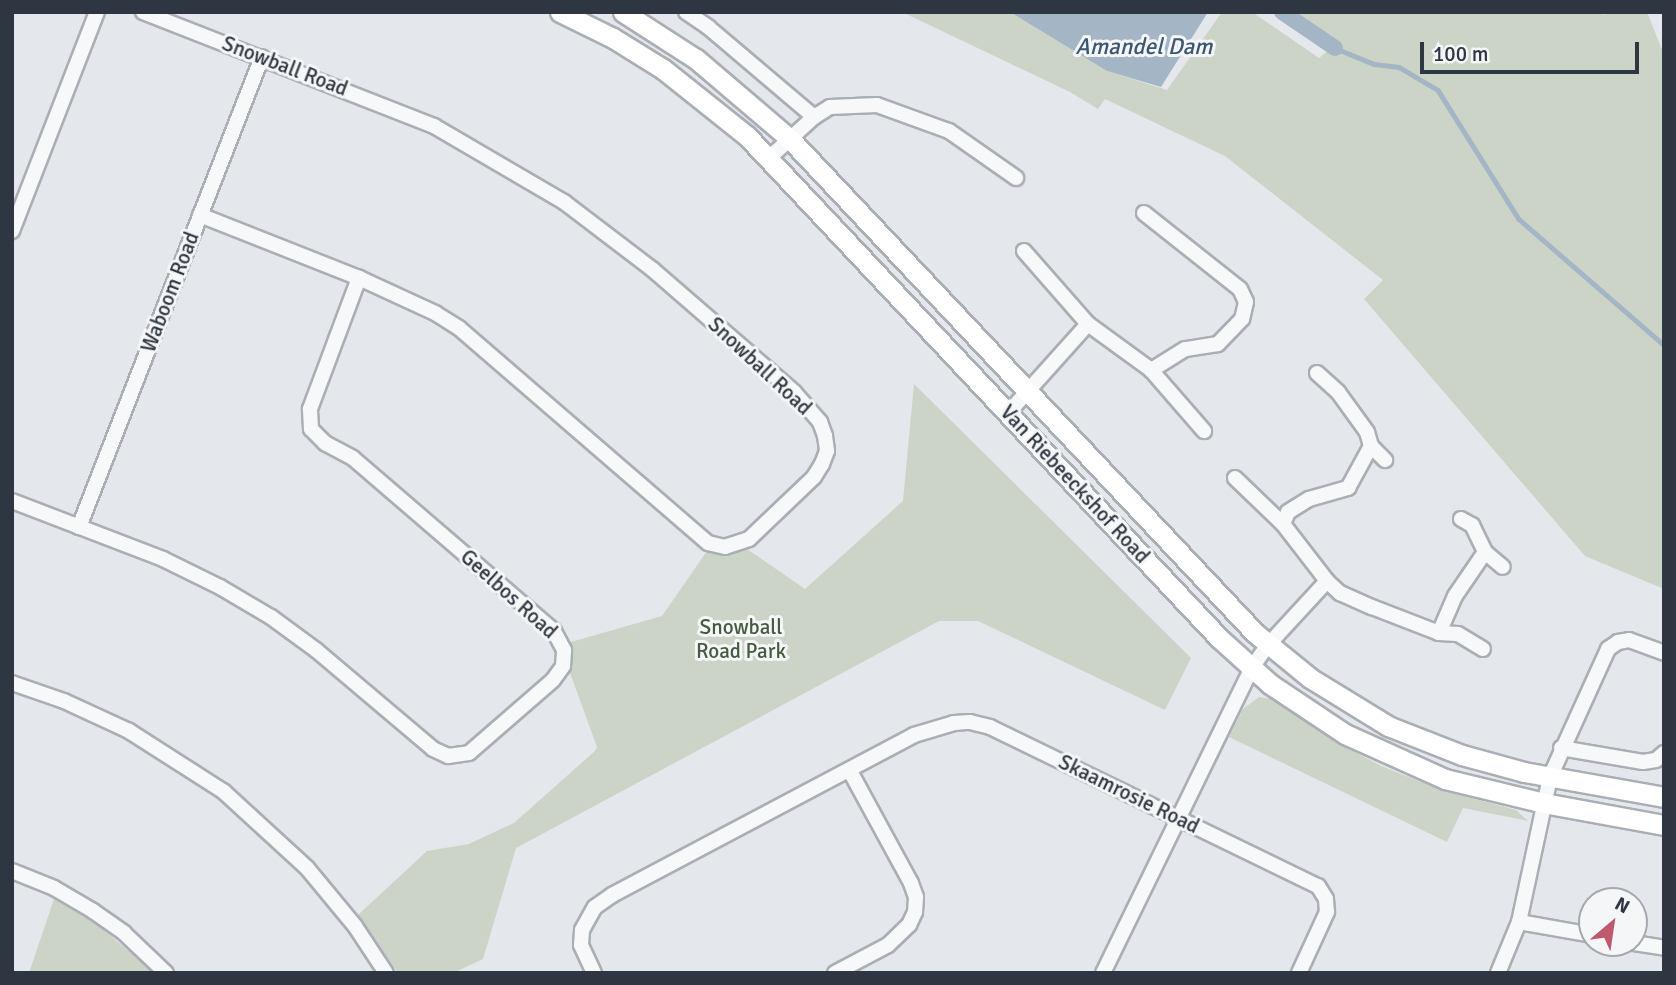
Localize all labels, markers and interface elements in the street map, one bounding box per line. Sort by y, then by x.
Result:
scale bar [1424,28,1643,72]
street label: Snowball Road [219,31,351,101]
water label: Amandel Dam [1076,33,1212,61]
text: 100 m [1433,41,1488,67]
street label: Waboom Road [135,228,205,356]
street label: Snowball Road [703,312,817,420]
street label: Van Riebeeckshof Road [995,400,1155,568]
street label: Geelbos Road [455,544,563,644]
park label: Snowball Road Park [696,614,786,664]
street label: Skaamrosie Road [1055,749,1203,839]
north arrow [1578,887,1648,957]
text: N [1611,892,1634,919]

